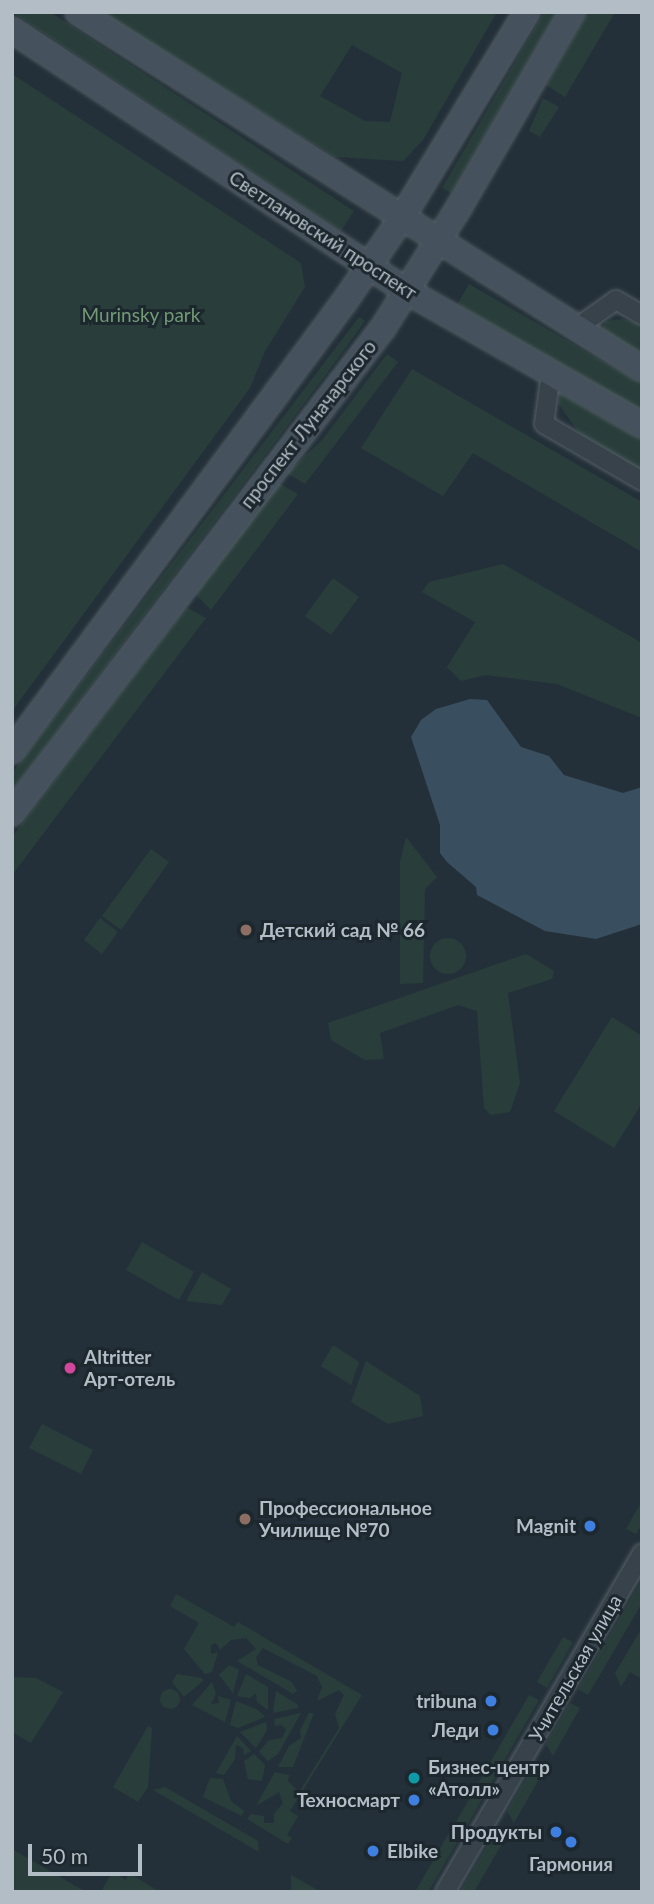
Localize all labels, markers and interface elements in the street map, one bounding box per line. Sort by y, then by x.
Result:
street label: Светлановский проспект [225,166,421,304]
park label: Murinsky park [81,304,201,326]
street label: проспект Луначарского [235,335,381,513]
place label: Детский сад № 66 [260,919,425,941]
marker: Детский сад № 66 [238,922,254,938]
place label: Altritter Арт-отель [84,1346,175,1390]
marker: Altritter Арт-отель [62,1360,78,1376]
place label: Профессиональное Училище №70 [259,1497,432,1541]
marker: Профессиональное Училище №70 [237,1511,253,1527]
place label: Magnit [516,1515,576,1537]
marker: Magnit [582,1518,598,1534]
street label: Учительская улица [524,1591,626,1745]
place label: tribuna [416,1690,477,1712]
marker: tribuna [483,1693,499,1709]
place label: Леди [432,1719,479,1741]
marker: Леди [485,1722,501,1738]
place label: Бизнес-центр «Атолл» [428,1756,550,1800]
marker: Бизнес-центр «Атолл» [406,1770,422,1786]
place label: Техносмарт [296,1789,400,1811]
marker: Техносмарт [406,1792,422,1808]
place label: Продукты [451,1821,542,1843]
marker: Продукты [548,1824,564,1840]
scale bar [32,1830,145,1874]
marker: Гармония [563,1834,579,1850]
place label: Elbike [387,1840,438,1862]
text: 50 m [41,1843,88,1868]
marker: Elbike [365,1843,381,1859]
place label: Гармония [529,1853,613,1875]

